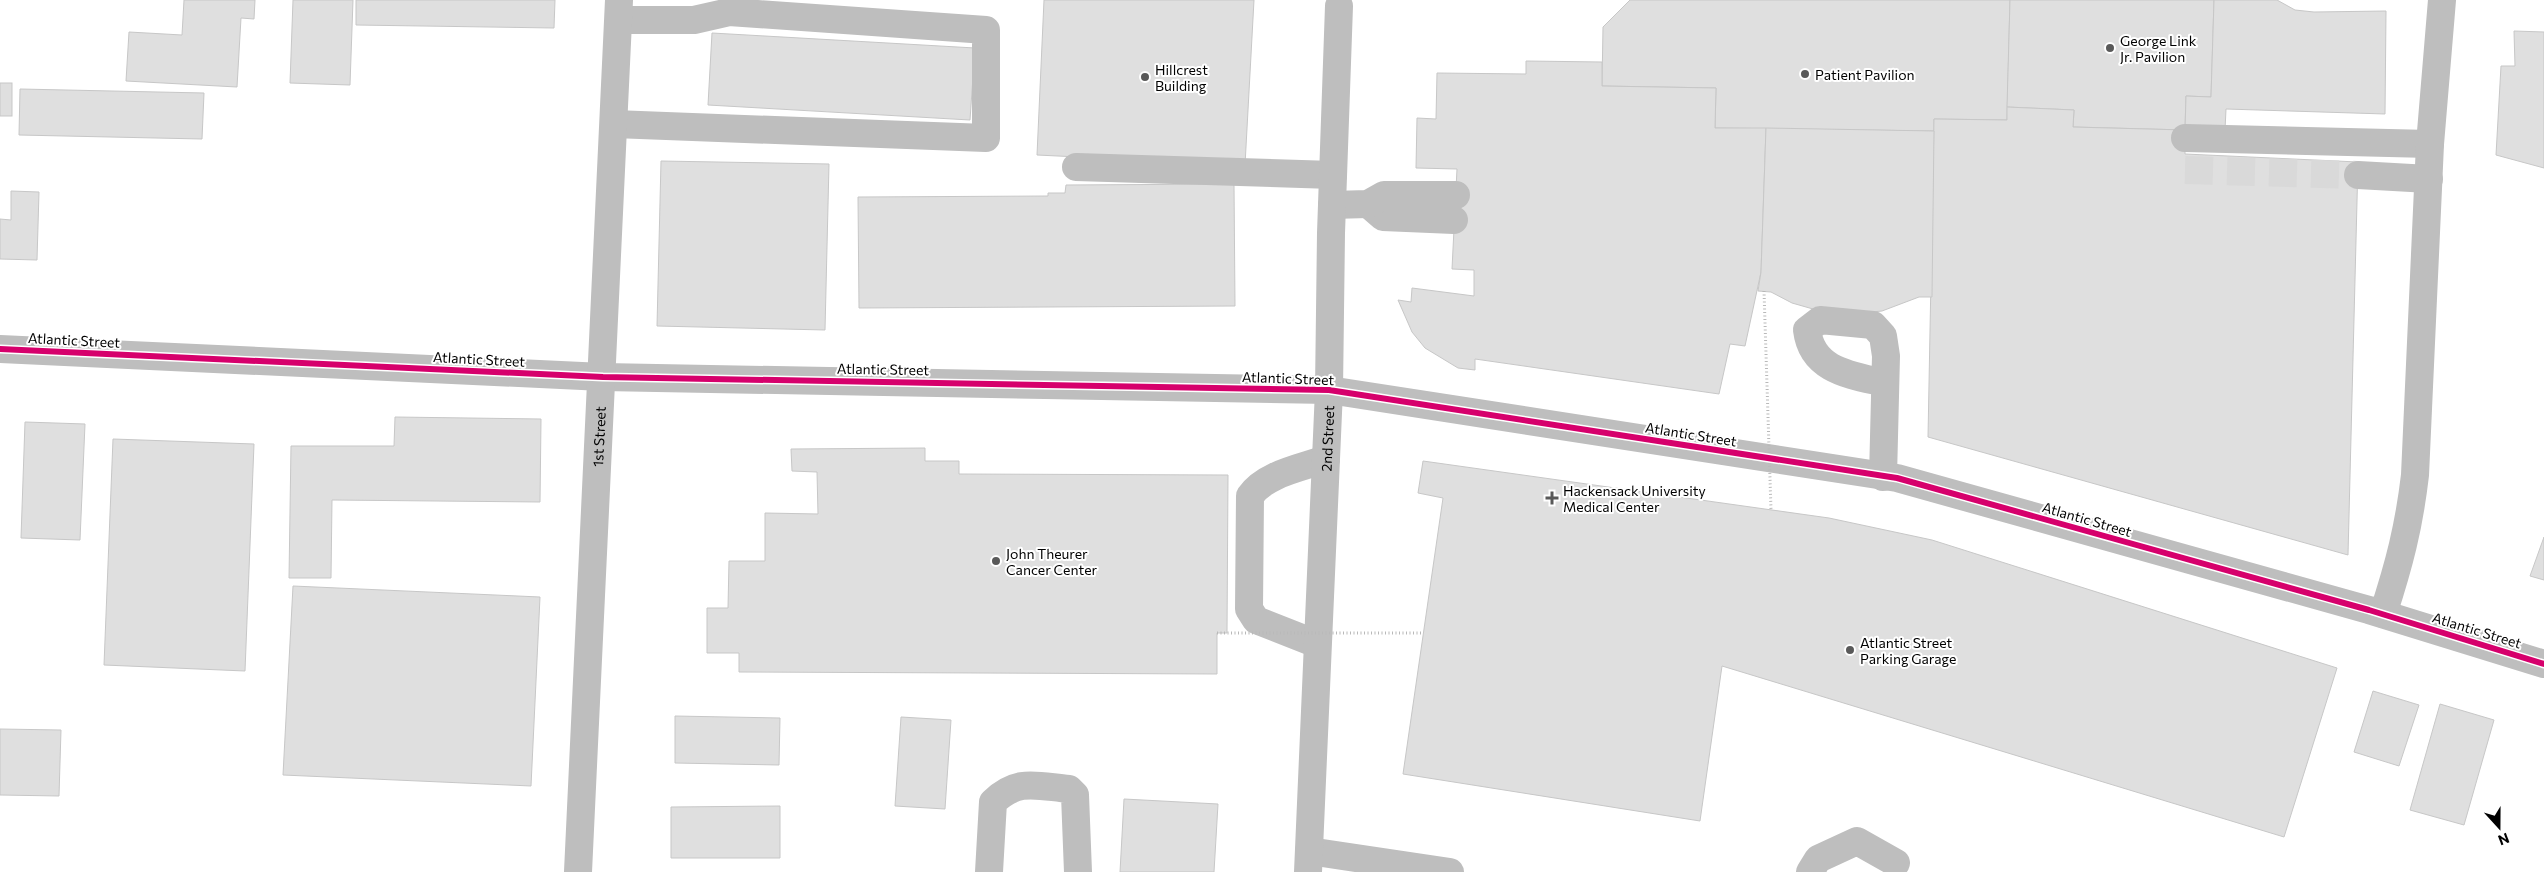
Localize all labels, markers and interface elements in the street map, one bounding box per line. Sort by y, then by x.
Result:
place label: George Link Jr. Pavilion [2120,32,2197,65]
marker: George Link Jr. Pavilion [2104,42,2116,54]
place label: Hillcrest Building [1155,61,1208,94]
place label: Patient Pavilion [1815,66,1915,83]
marker: Patient Pavilion [1799,68,1811,80]
marker: Hillcrest Building [1139,71,1151,83]
street label: Atlantic Street [27,329,121,351]
street label: Atlantic Street [432,348,526,370]
street label: Atlantic Street [837,360,930,378]
street label: Atlantic Street [1242,368,1335,388]
street label: 2nd Street [1317,405,1337,472]
street label: 1st Street [589,406,608,467]
street label: Atlantic Street [1644,418,1738,450]
place label: Hackensack University Medical Center [1563,482,1706,515]
marker: Hackensack University Medical Center [1545,491,1559,505]
street label: Atlantic Street [2040,498,2134,540]
place label: John Theurer Cancer Center [1006,545,1098,578]
marker: John Theurer Cancer Center [990,555,1002,567]
street label: Atlantic Street [2430,608,2524,652]
place label: Atlantic Street Parking Garage [1860,634,1956,667]
marker: Atlantic Street Parking Garage [1844,644,1856,656]
north arrow [2474,802,2524,852]
text: N [2496,830,2512,849]

